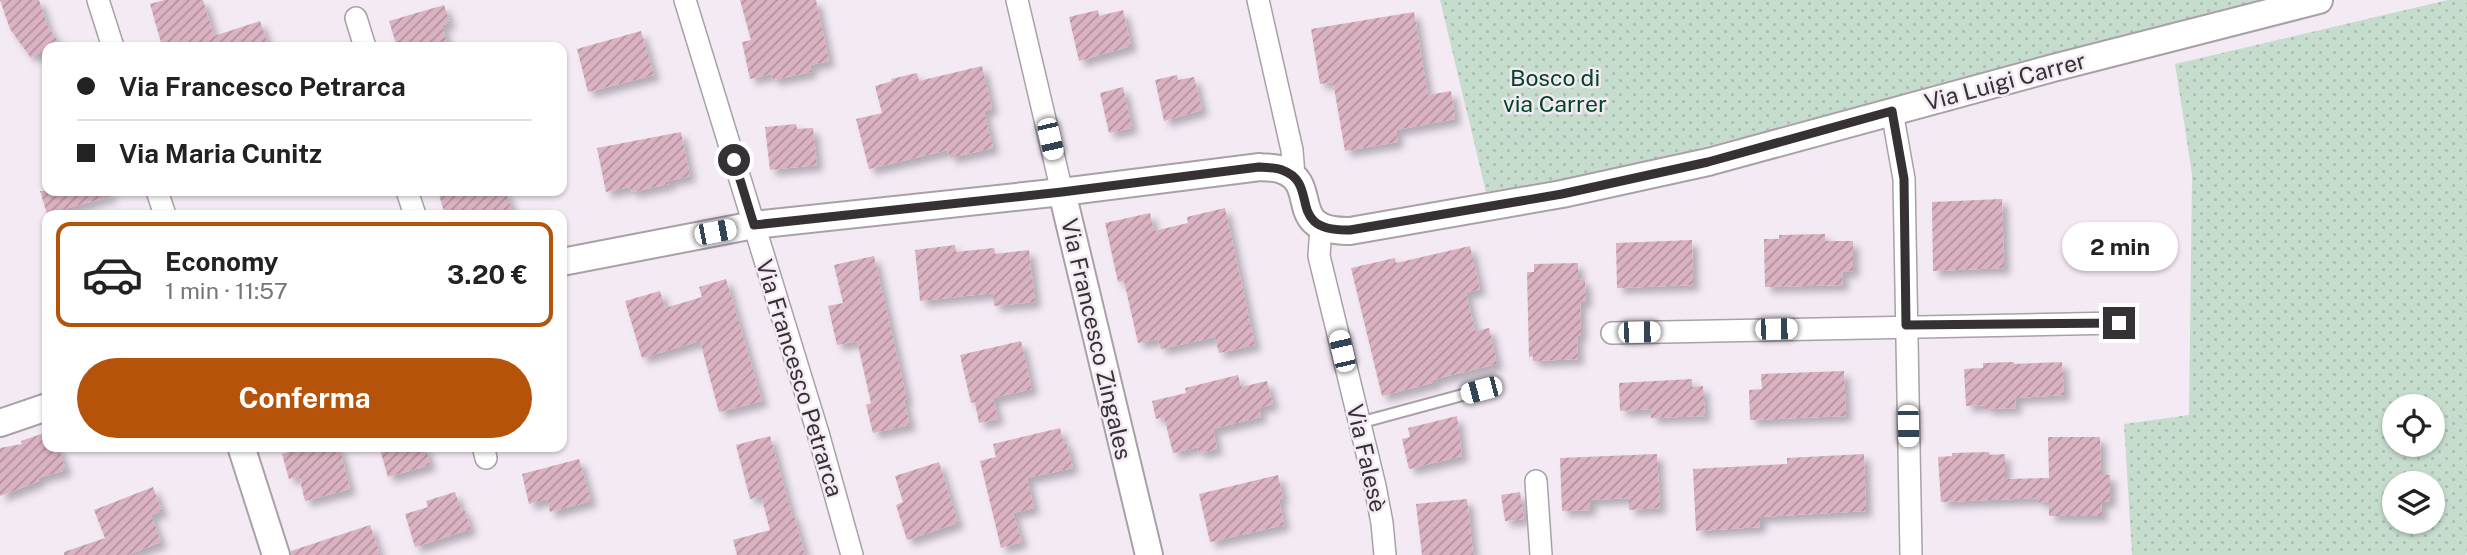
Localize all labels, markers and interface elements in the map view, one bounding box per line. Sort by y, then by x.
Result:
street label: Via Luigi Carrer [1921,47,2089,115]
park label: Bosco di via Carrer [1503,64,1607,117]
text: Via Francesco Petrarca [119,71,406,102]
car [1036,116,1065,162]
text: Via Maria Cunitz [119,138,322,169]
route start [718,144,750,176]
street label: Via Francesco Zingales [1056,216,1138,462]
car [693,218,738,246]
callout: 2 min [2061,222,2177,270]
text: 2 min [2090,233,2150,260]
icon: car [81,243,144,306]
text: Economy [165,246,278,277]
street label: Via Francesco Petrarca [751,256,849,500]
text: 3.20 € [447,259,528,290]
text: 1 min · 11:57 [165,277,288,304]
route end [2103,307,2135,339]
car [1755,318,1798,340]
car [1618,321,1661,343]
car [1328,328,1357,374]
button: Conferma [77,358,532,438]
car [1458,374,1505,406]
map controls [2382,394,2445,534]
button: locate [2382,394,2445,457]
street label: Via Falesè [1342,402,1392,514]
car [1898,405,1919,447]
button: layers [2382,471,2445,534]

